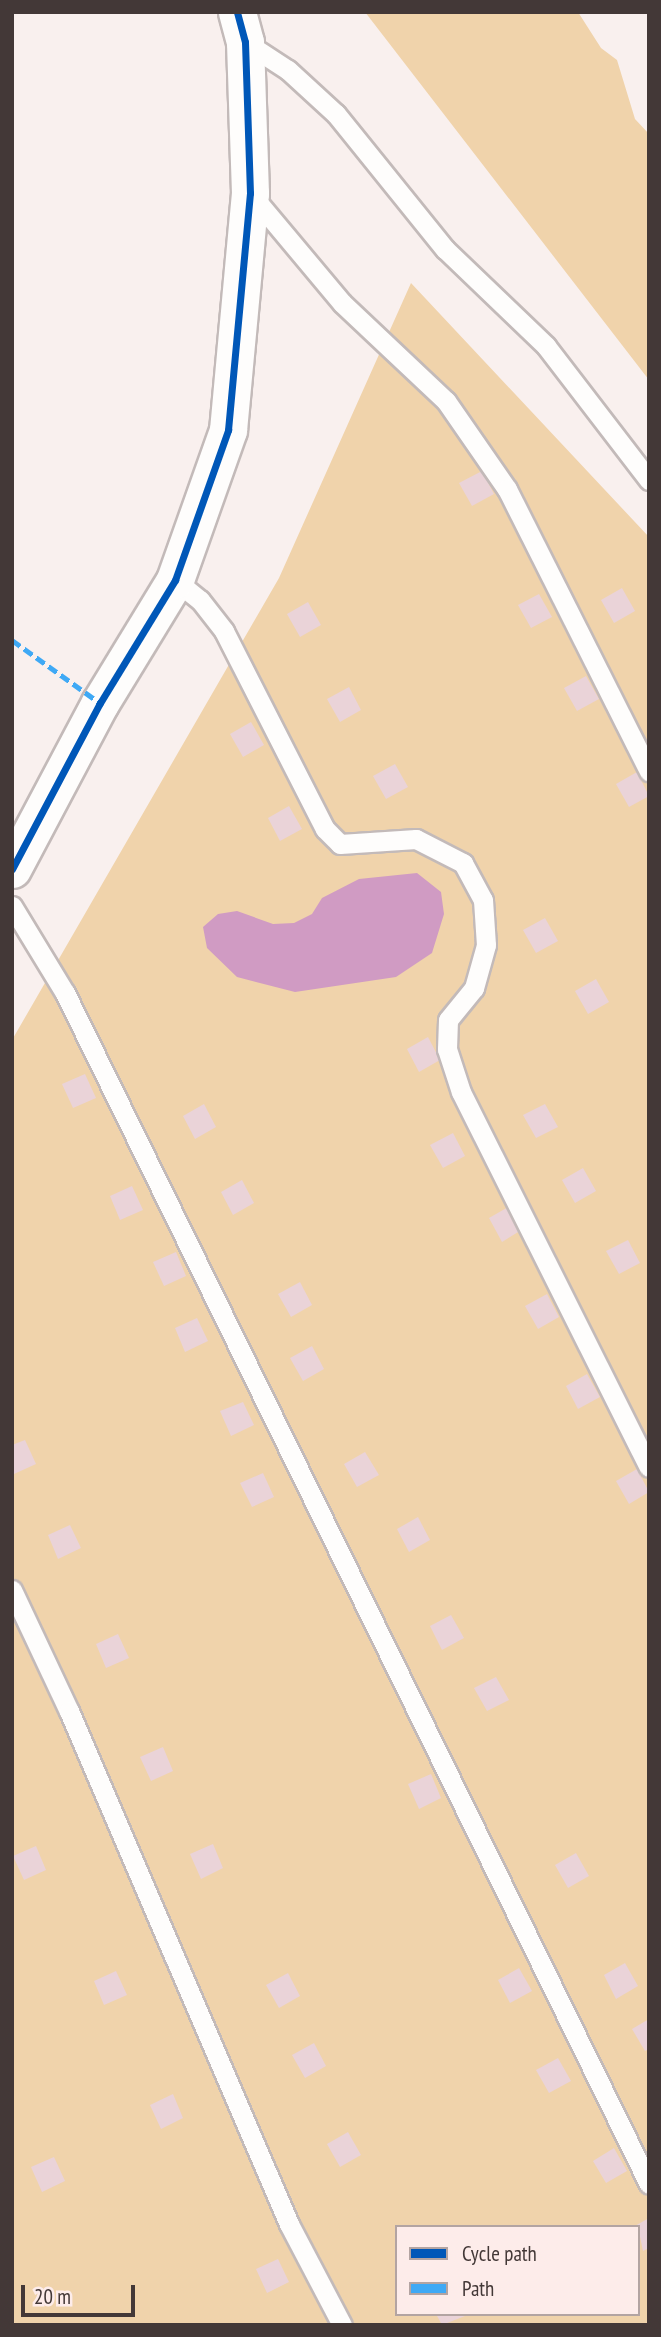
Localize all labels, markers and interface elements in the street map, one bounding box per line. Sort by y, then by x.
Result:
legend [395,2225,640,2316]
text: Cycle path [462,2240,537,2267]
scale bar [24,2270,138,2314]
text: Path [462,2275,494,2302]
text: 20 m [34,2283,71,2310]

